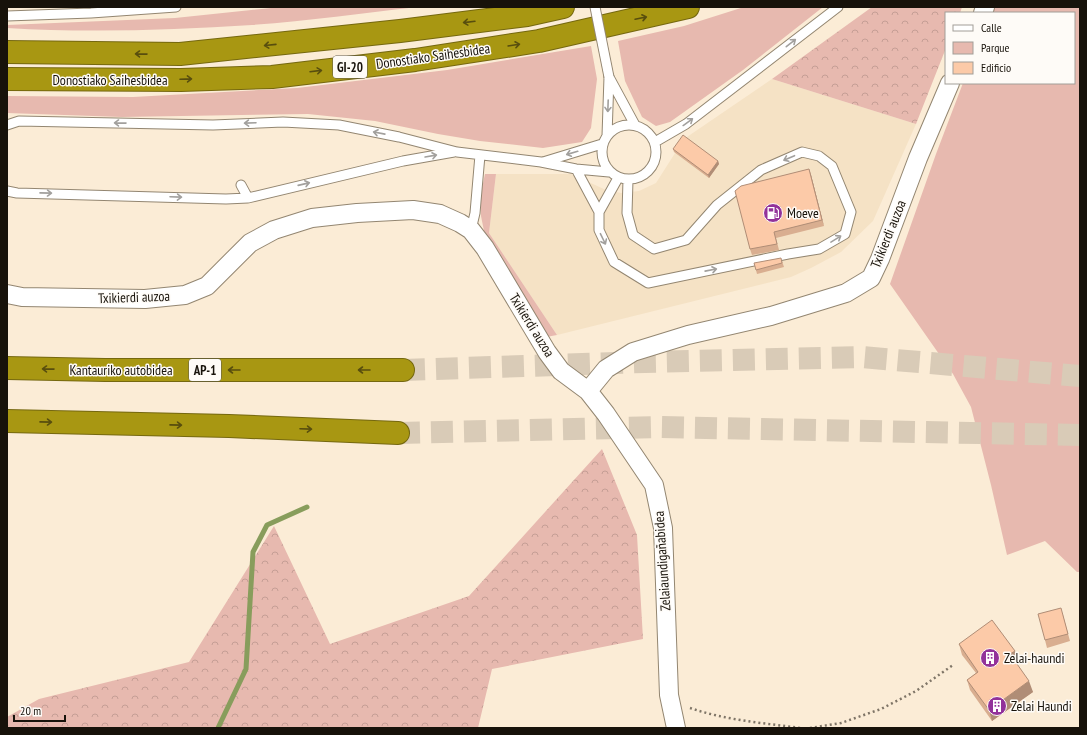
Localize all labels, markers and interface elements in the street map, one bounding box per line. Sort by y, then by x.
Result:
legend [945,12,1075,84]
one-way arrow [634,14,647,22]
one-way arrow [463,18,476,26]
text: Calle [981,20,1002,35]
street label: Donostiako Saihesbidea [375,39,491,73]
one-way arrow [786,39,797,47]
text: Parque [981,40,1010,55]
one-way arrow [264,41,277,49]
one-way arrow [507,41,520,49]
one-way arrow [135,50,148,58]
road number: GI-20 [333,56,367,78]
text: Edificio [981,60,1011,75]
one-way arrow [309,68,322,75]
street label: Donostiako Saihesbidea [53,71,167,89]
one-way arrow [179,76,192,83]
one-way arrow [604,99,611,112]
one-way arrow [682,118,693,126]
one-way arrow [114,119,127,127]
one-way arrow [244,120,257,127]
one-way arrow [373,128,386,136]
one-way arrow [566,150,579,157]
one-way arrow [424,152,437,160]
one-way arrow [783,155,795,162]
one-way arrow [297,180,310,188]
one-way arrow [39,189,52,197]
one-way arrow [169,194,182,201]
street label: Txikierdi auzoa [866,197,910,271]
fuel station icon: Moeve [762,202,784,224]
place label: Moeve [787,204,819,222]
one-way arrow [600,233,607,245]
one-way arrow [830,234,842,242]
one-way arrow [704,266,717,274]
street label: Txikierdi auzoa [98,287,170,307]
street label: Txikierdi auzoa [505,290,559,360]
road number: AP-1 [189,359,221,381]
street label: Kantauriko autobidea [69,361,173,379]
one-way arrow [42,365,55,373]
one-way arrow [228,366,241,374]
one-way arrow [358,366,371,374]
one-way arrow [39,418,52,426]
one-way arrow [169,421,182,429]
one-way arrow [299,426,312,433]
street label: Zelaiaundigañabidea [650,510,674,612]
building icon: Zelai-haundi [979,647,1001,669]
place label: Zelai-haundi [1004,649,1064,667]
building icon: Zelai Haundi [986,695,1008,717]
scale bar [14,697,65,723]
place label: Zelai Haundi [1011,697,1072,715]
text: 20 m [20,703,41,718]

